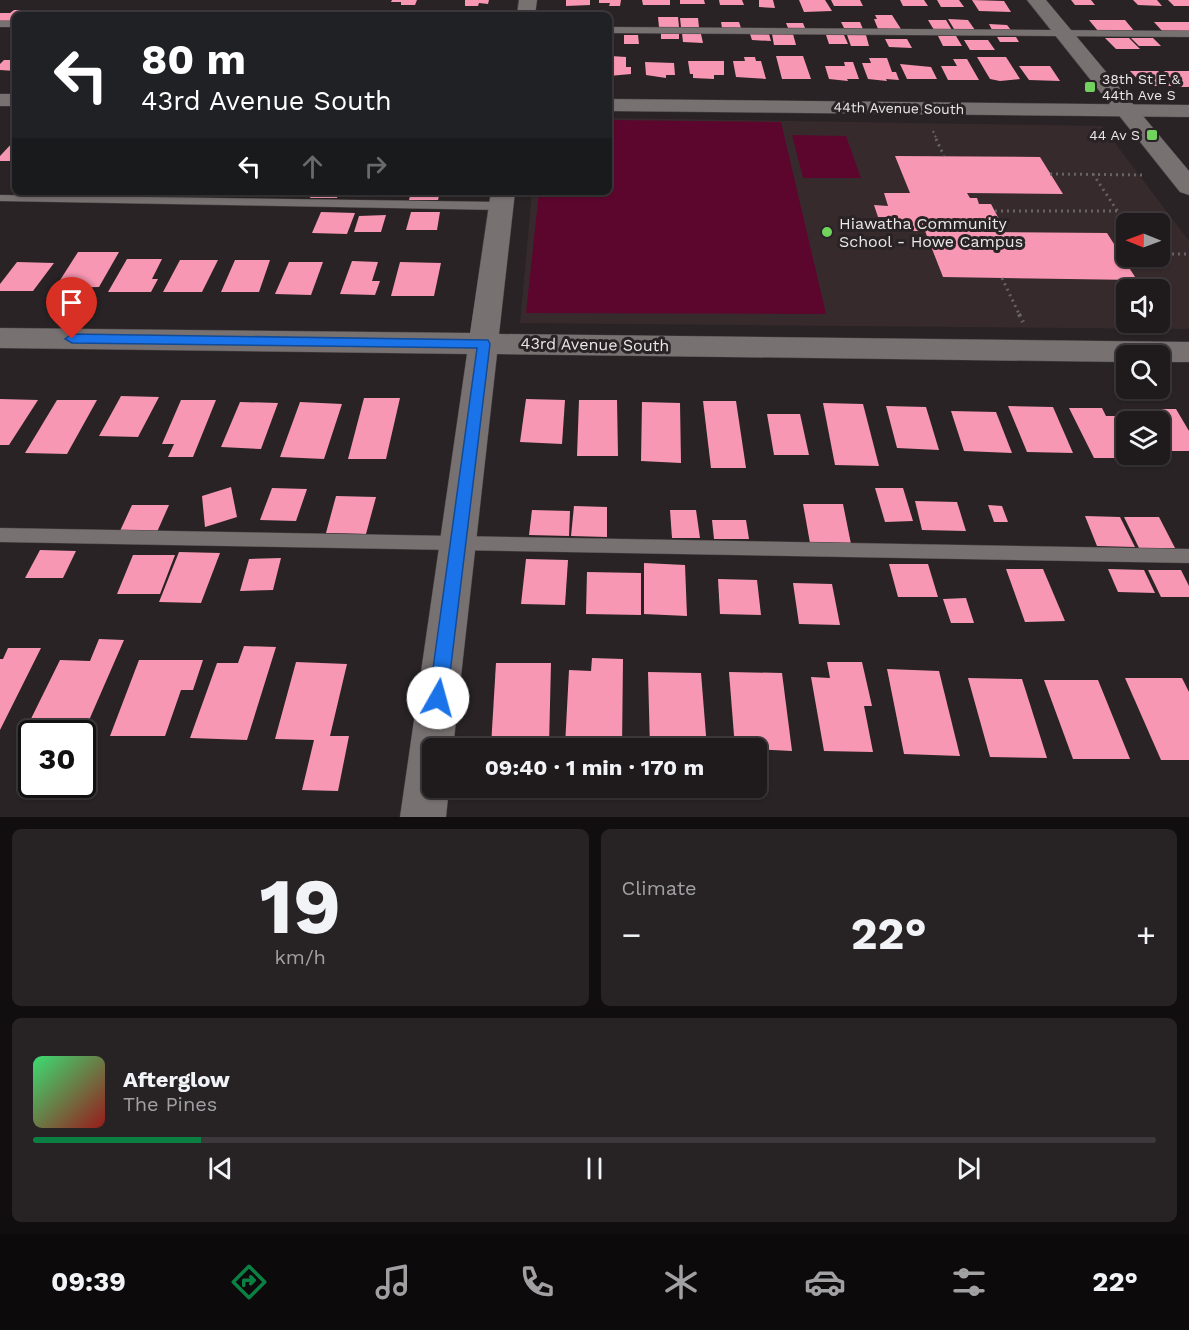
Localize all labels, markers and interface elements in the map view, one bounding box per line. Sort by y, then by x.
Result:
text: 80 m [141,35,246,84]
icon: left [42,36,120,114]
place label: 38th St E & 44th Ave S [1102,71,1180,103]
marker: 38th St E & 44th Ave S [1083,80,1097,94]
text: 43rd Avenue South [141,85,392,117]
street label: 44th Avenue South [834,99,964,117]
place label: 44 Av S [1089,127,1140,143]
marker: 44 Av S [1145,128,1159,142]
icon: left [233,150,266,183]
icon: ahead [296,150,329,183]
icon: right [359,150,392,183]
north arrow [1116,213,1170,267]
map controls [1116,213,1170,465]
place label: Hiawatha Community School - Howe Campus [839,214,1023,251]
marker: Hiawatha Community School - Howe Campus [820,225,834,239]
pin [46,277,97,339]
button: sound [1116,279,1170,333]
icon: arrive [55,286,88,319]
street label: 43rd Avenue South [521,334,669,355]
button: search [1116,345,1170,399]
button: layers [1116,411,1170,465]
position arrow [406,666,470,730]
speed limit sign: 30 [18,720,96,798]
text: 09:40 · 1 min · 170 m [485,755,704,780]
text: 19 [259,860,341,952]
text: Climate [622,876,697,900]
text: 22° [851,907,927,960]
text: − [622,915,641,954]
text: + [1136,915,1156,954]
text: km/h [274,945,326,969]
text: Afterglow [123,1067,230,1092]
text: The Pines [123,1092,217,1116]
icon: previous [204,1152,237,1185]
icon: pause [578,1152,611,1185]
icon: next [952,1152,985,1185]
icon: directions [228,1261,270,1303]
icon: music [372,1261,414,1303]
icon: phone [516,1261,558,1303]
icon: climate [660,1261,702,1303]
icon: car [804,1261,846,1303]
icon: filters [948,1261,990,1303]
text: 09:39 [51,1266,126,1298]
text: 22° [1092,1266,1138,1298]

